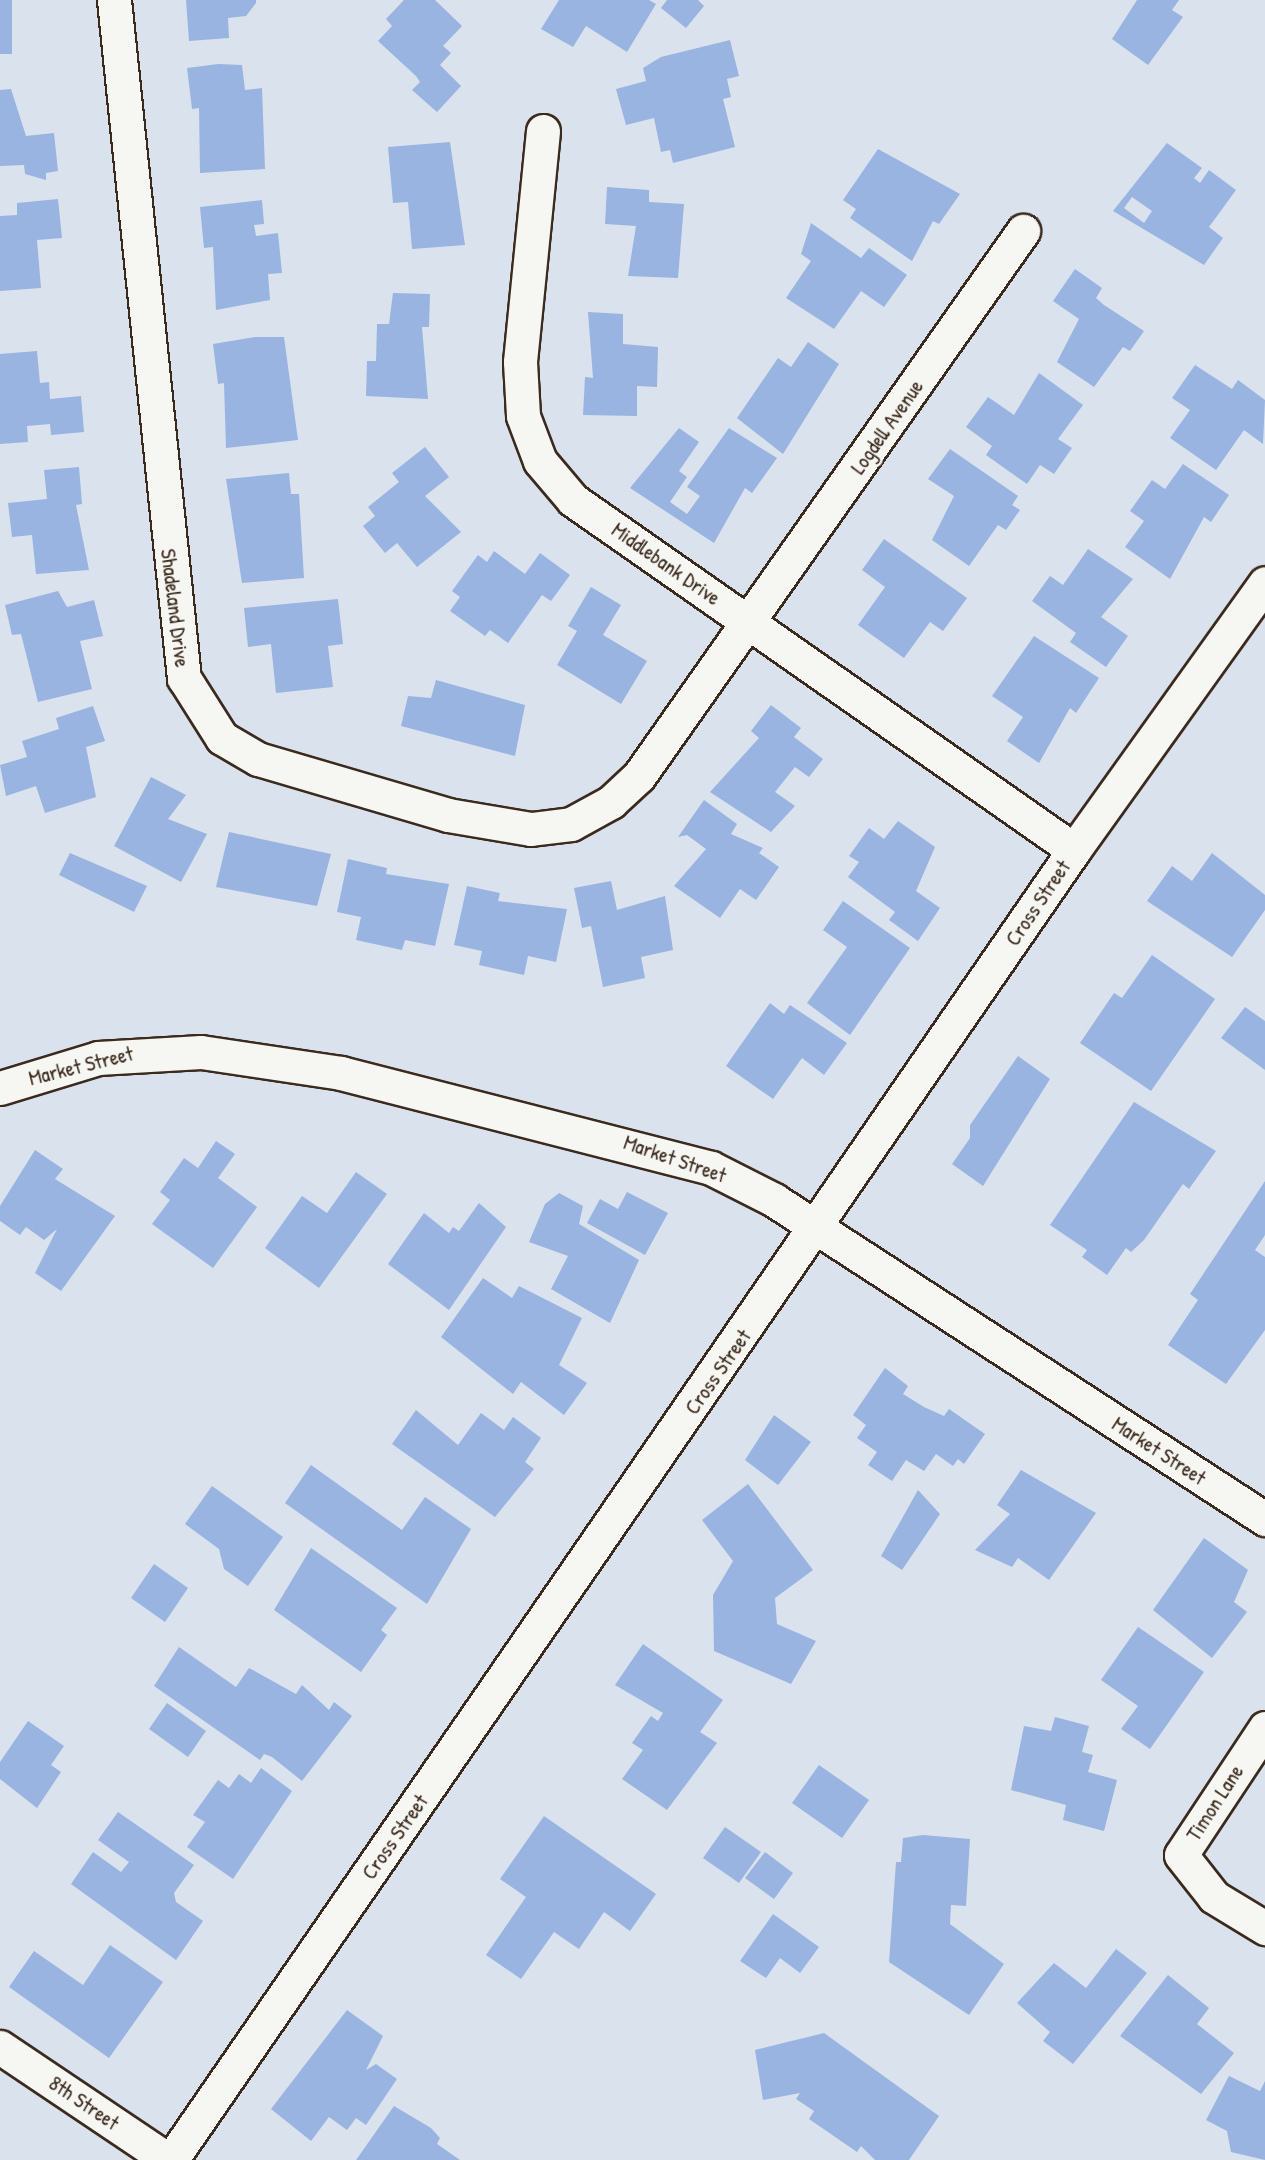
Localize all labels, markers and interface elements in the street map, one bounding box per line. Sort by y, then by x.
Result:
street label: Logdell Avenue [845,375,929,479]
street label: Middlebank Drive [607,517,725,611]
street label: Shadeland Drive [155,547,195,669]
street label: Cross Street [1000,855,1076,951]
street label: Market Street [26,1041,136,1091]
street label: Market Street [620,1130,730,1188]
street label: Cross Street [680,1325,756,1419]
street label: Market Street [1107,1411,1211,1491]
street label: Timon Lane [1181,1760,1249,1846]
street label: Cross Street [357,1790,433,1884]
street label: 8th Street [44,2071,124,2135]

